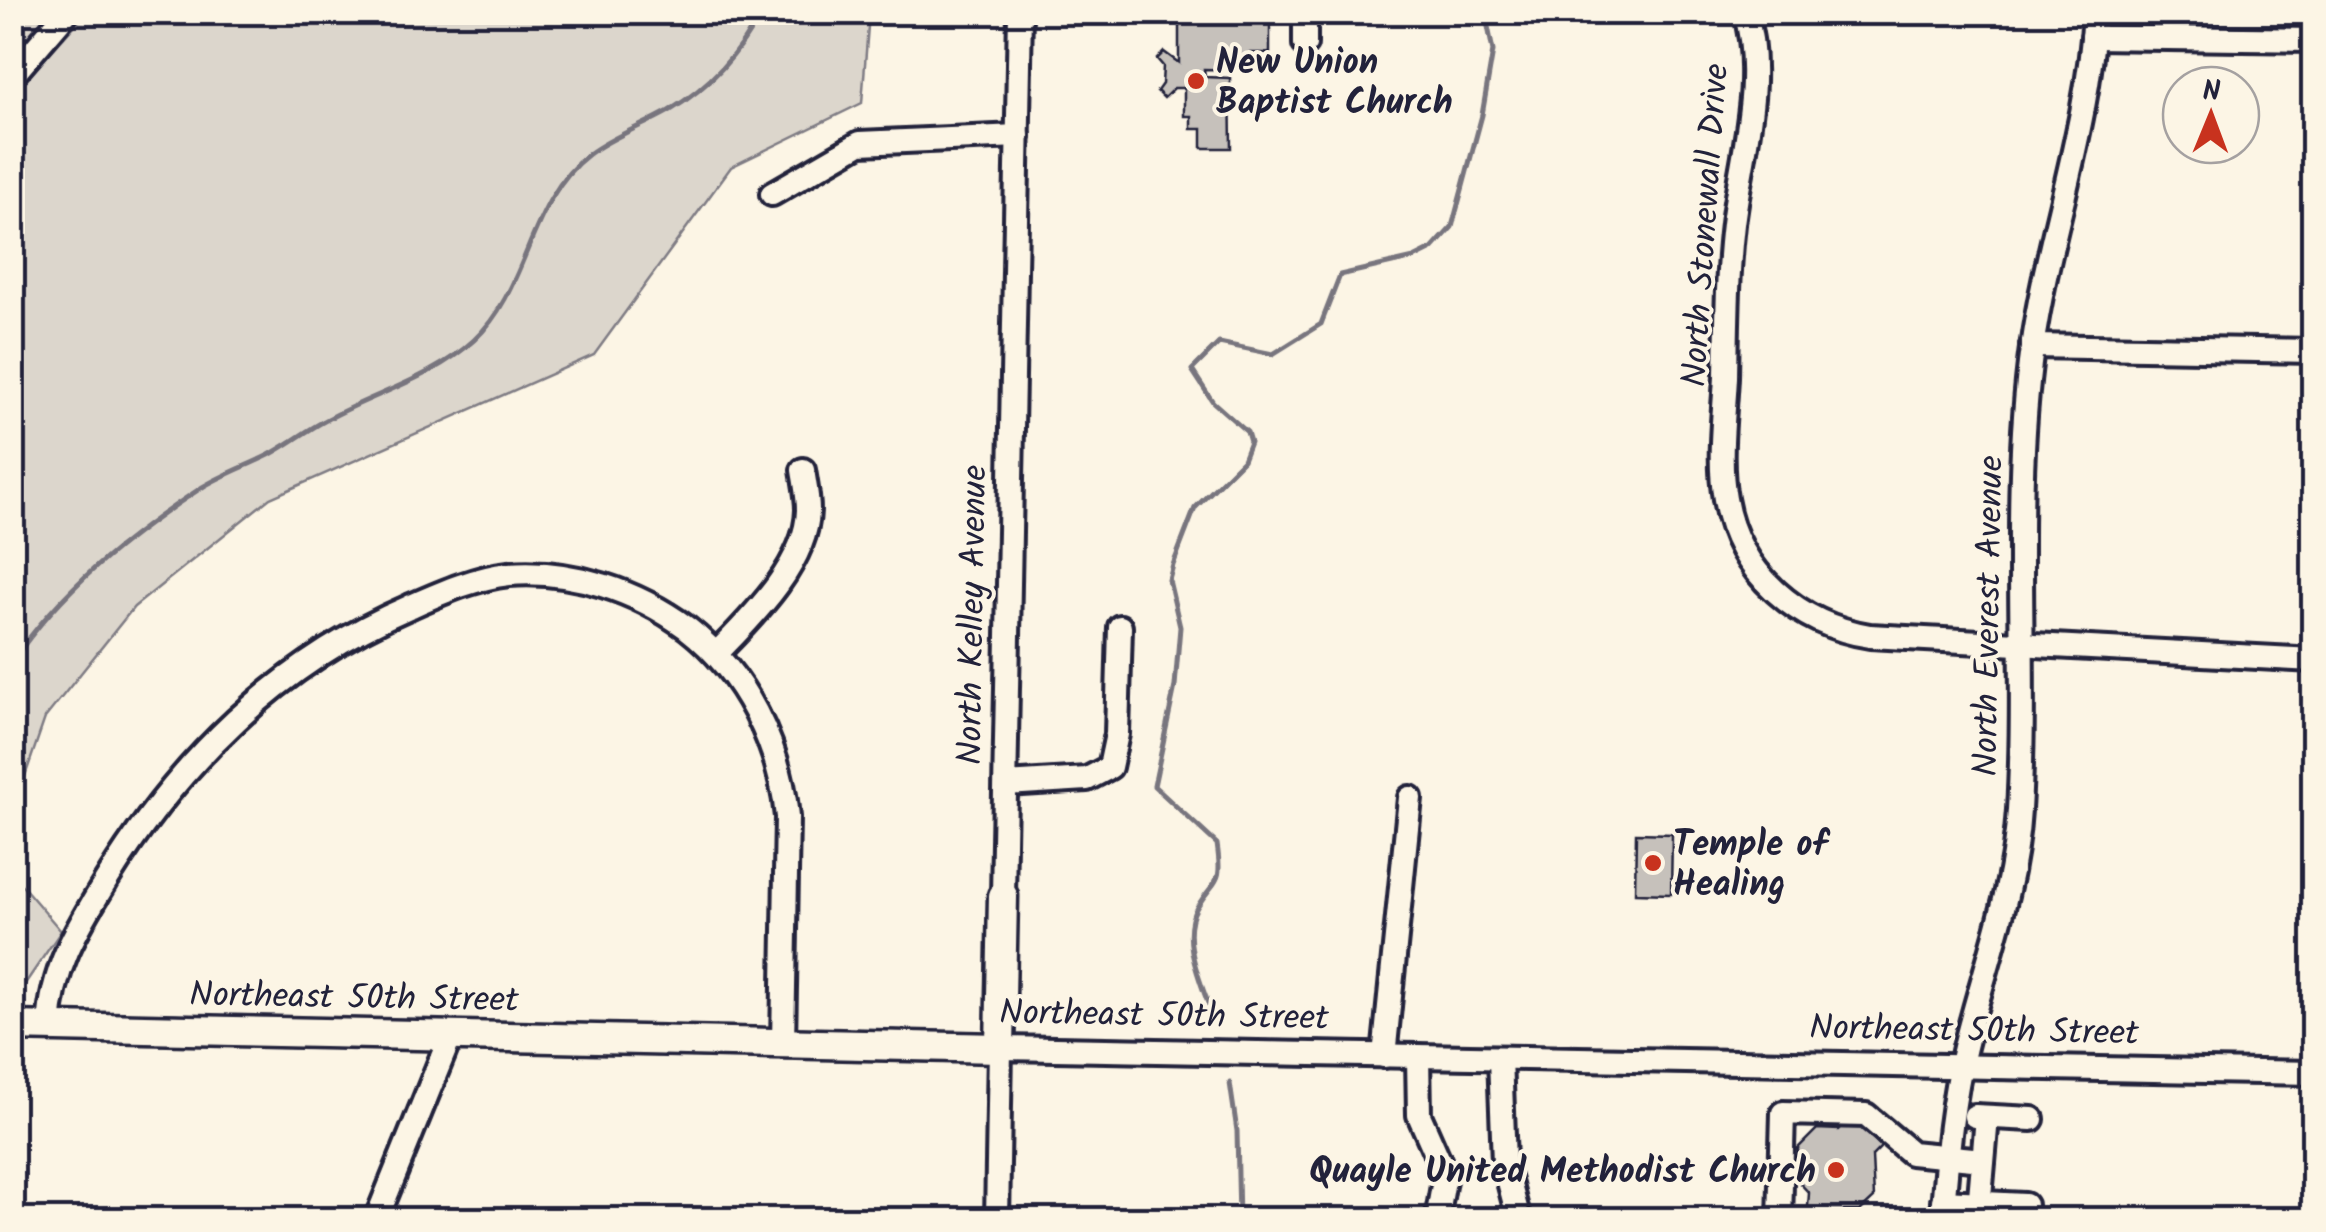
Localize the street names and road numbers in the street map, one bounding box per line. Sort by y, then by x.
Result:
street label: North Stonewall Drive [1668,61,1746,389]
street label: North Everest Avenue [1959,455,2021,777]
street label: North Kelley Avenue [943,464,1005,766]
street label: Northeast 50th Street [189,968,520,1030]
street label: Northeast 50th Street [999,986,1330,1048]
street label: Northeast 50th Street [1809,1001,2140,1063]

